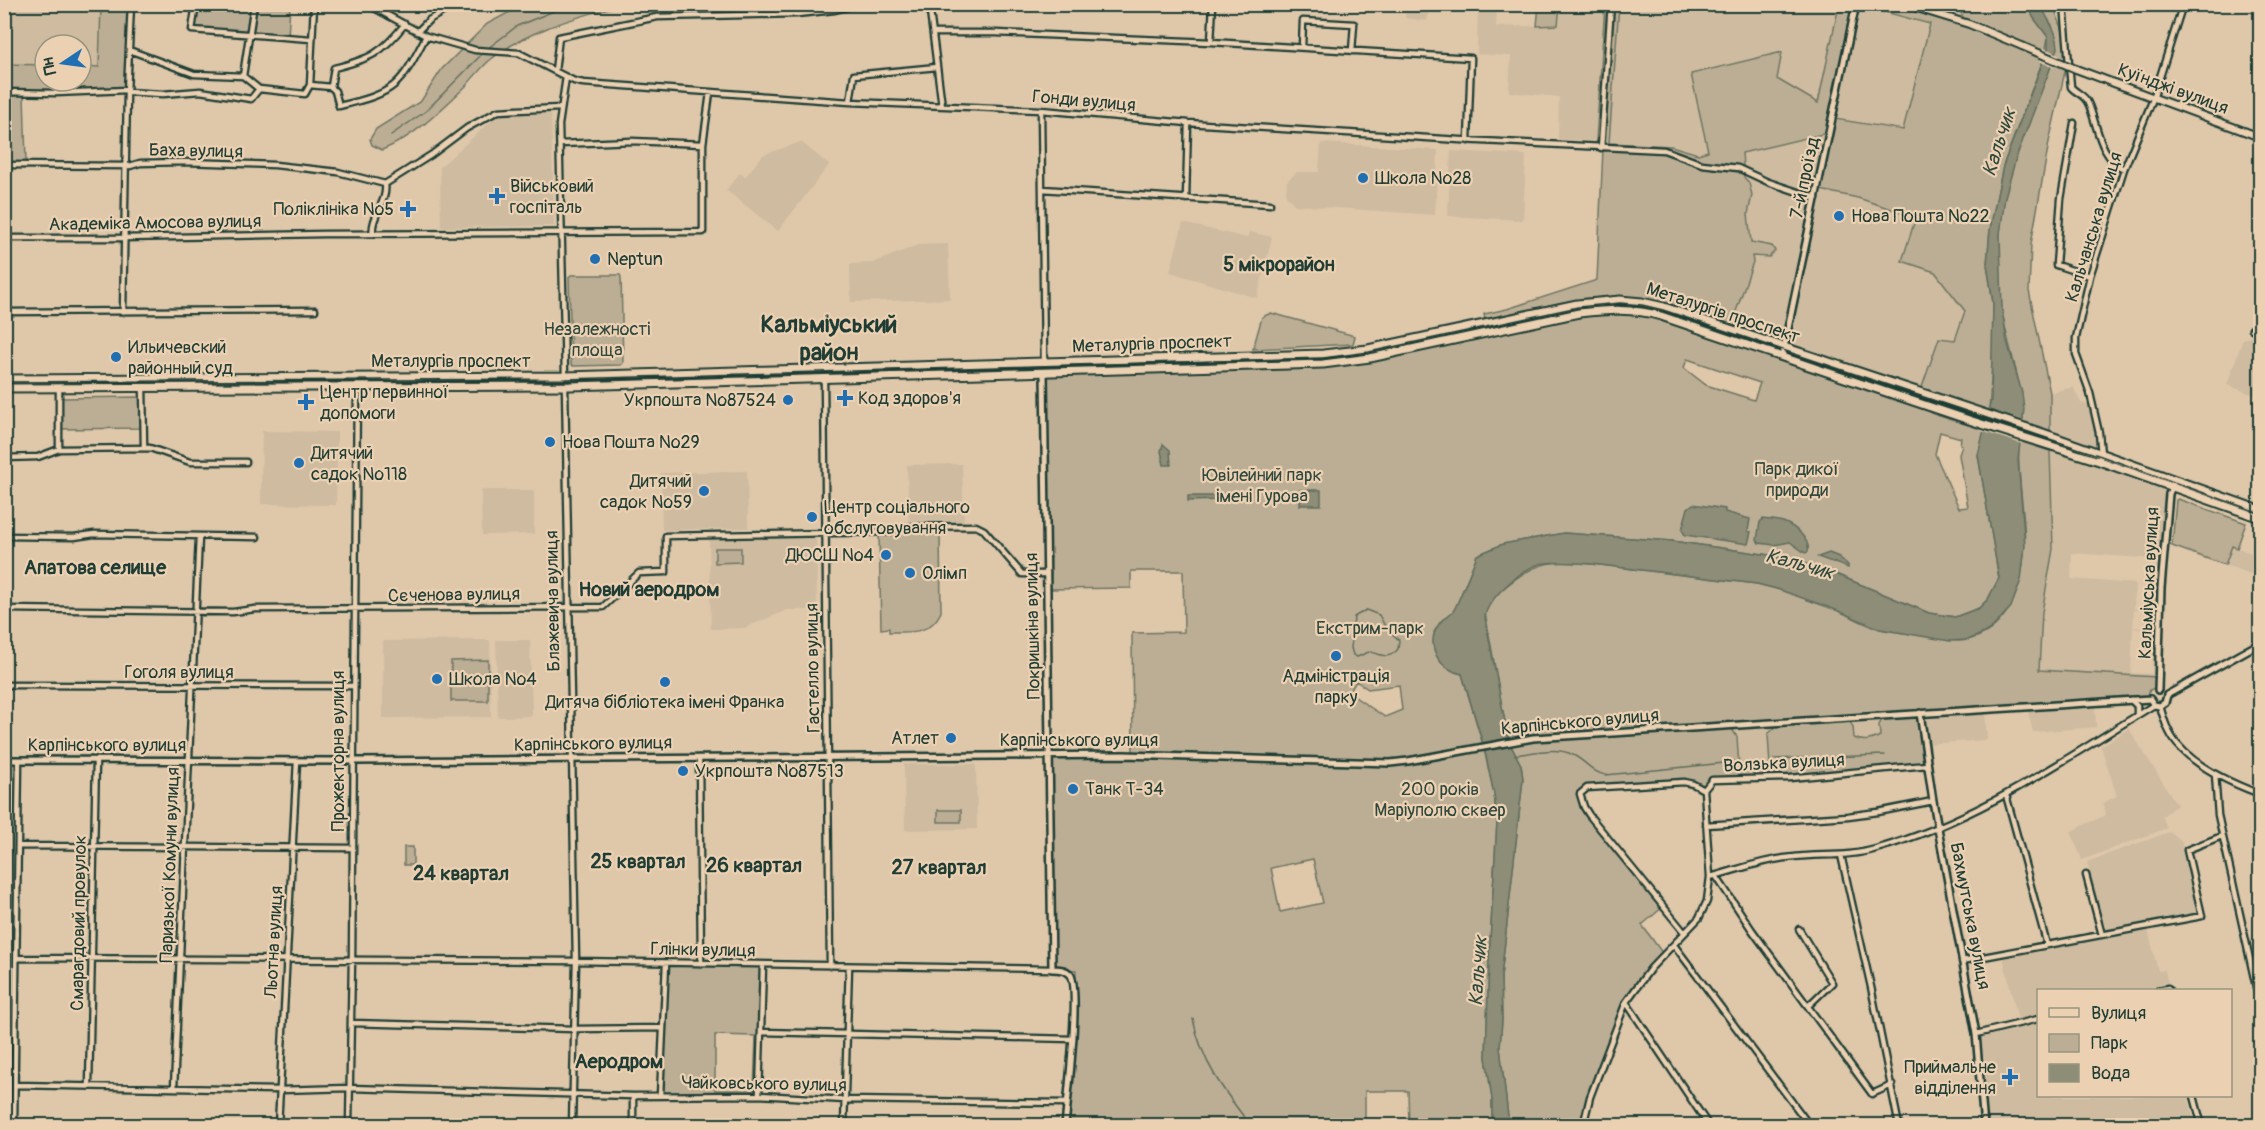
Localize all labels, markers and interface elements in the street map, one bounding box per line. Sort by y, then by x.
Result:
north arrow [33,33,93,93]
text: Пн [38,55,61,77]
street label: Куїнджі вулиця [2114,58,2232,120]
street label: Гонди вулиця [1031,85,1137,117]
water label: Кальчик [1976,103,2022,179]
street label: 7-й проїзд [1785,135,1825,221]
street label: Баха вулиця [149,139,243,163]
street label: Кальчанська вулиця [2060,149,2128,305]
place label: Школа №28 [1375,167,1471,190]
marker: Школа №28 [1356,171,1370,185]
place label: Військовий госпіталь [510,175,594,219]
marker: Військовий госпіталь [488,187,506,205]
place label: Поліклініка №5 [274,198,394,221]
marker: Поліклініка №5 [399,200,417,218]
place label: Нова Пошта №22 [1851,205,1990,228]
marker: Нова Пошта №22 [1832,209,1846,223]
street label: Академіка Амосова вулиця [49,210,261,236]
place label: Neptun [607,248,663,271]
marker: Neptun [588,252,602,266]
district label: 5 мікрорайон [1223,252,1335,277]
street label: Металургів проспект [1643,277,1803,349]
district label: Кальміуський район [761,310,897,367]
park label: Незалежності площа [544,318,650,362]
street label: Металургів проспект [1072,330,1232,358]
place label: Ильичевский районный суд [128,336,233,380]
marker: Ильичевский районный суд [109,350,123,364]
street label: Металургів проспект [371,350,531,373]
place label: Центр первинної допомоги [320,381,449,425]
place label: Код здоров'я [858,387,961,410]
place label: Укрпошта №87524 [624,389,777,412]
marker: Код здоров'я [836,389,854,407]
marker: Центр первинної допомоги [297,393,315,411]
marker: Укрпошта №87524 [781,393,795,407]
place label: Нова Пошта №29 [562,431,700,454]
marker: Нова Пошта №29 [543,435,557,449]
place label: Дитячий садок №118 [310,442,407,486]
marker: Дитячий садок №118 [292,456,306,470]
park label: Парк дикої природи [1755,458,1839,502]
park label: Ювілейний парк імені Гурова [1202,464,1322,508]
place label: Дитячий садок №59 [600,470,692,514]
marker: Дитячий садок №59 [697,484,711,498]
place label: Центр соціального обслуговування [824,496,970,540]
street label: Кальміуська вулиця [2134,507,2164,659]
marker: Центр соціального обслуговування [805,510,819,524]
street label: Блажевича вулиця [540,530,566,672]
water label: Кальчик [1763,543,1839,586]
place label: ДЮСШ №4 [785,544,875,567]
marker: ДЮСШ №4 [879,548,893,562]
street label: Покришкіна вулиця [1020,553,1046,699]
district label: Апатова селище [24,555,167,580]
place label: Олімп [922,562,967,585]
marker: Олімп [903,566,917,580]
district label: Новий аеродром [579,577,719,602]
street label: Сєченова вулиця [388,582,520,608]
street label: Гастелло вулиця [800,603,826,733]
park label: Екстрим-парк [1316,617,1424,640]
marker: Адміністрація парку [1329,649,1343,663]
street label: Гоголя вулиця [124,661,234,684]
place label: Адміністрація парку [1282,665,1390,709]
place label: Школа №4 [449,668,537,691]
street label: Прожекторна вулиця [327,671,350,831]
marker: Школа №4 [430,672,444,686]
marker: Дитяча бібліотека імені Франка [658,675,672,689]
place label: Дитяча бібліотека імені Франка [545,691,784,714]
street label: Карпінського вулиця [1500,704,1660,740]
place label: Атлет [891,727,939,750]
street label: Карпінського вулиця [1000,729,1158,752]
street label: Карпінського вулиця [514,731,672,757]
marker: Атлет [944,731,958,745]
street label: Карпінського вулиця [28,734,186,757]
street label: Волзька вулиця [1723,748,1845,778]
place label: Укрпошта №87513 [695,760,844,783]
marker: Укрпошта №87513 [676,764,690,778]
street label: Паризької Комуни вулиця [155,767,185,963]
place label: Танк Т-34 [1085,778,1164,801]
park label: 200 років Маріуполю сквер [1374,778,1506,822]
marker: Танк Т-34 [1066,782,1080,796]
street label: Смарагдовий провулок [66,835,92,1011]
street label: Бахмутська вулиця [1944,840,1996,992]
district label: 25 квартал [590,849,686,874]
district label: 26 квартал [706,853,802,878]
district label: 27 квартал [892,855,986,880]
district label: 24 квартал [413,861,509,886]
street label: Льотна вулиця [260,885,288,1000]
water label: Кальчик [1463,934,1493,1007]
street label: Глінки вулиця [650,938,756,962]
legend [2037,989,2232,1097]
text: Вулиця [2091,1002,2146,1025]
text: Парк [2091,1032,2128,1055]
district label: Аеродром [575,1049,663,1074]
place label: Приймальне відділення [1904,1056,1996,1100]
text: Вода [2091,1062,2130,1085]
marker: Приймальне відділення [2001,1068,2019,1086]
street label: Чайковського вулиця [681,1071,847,1097]

